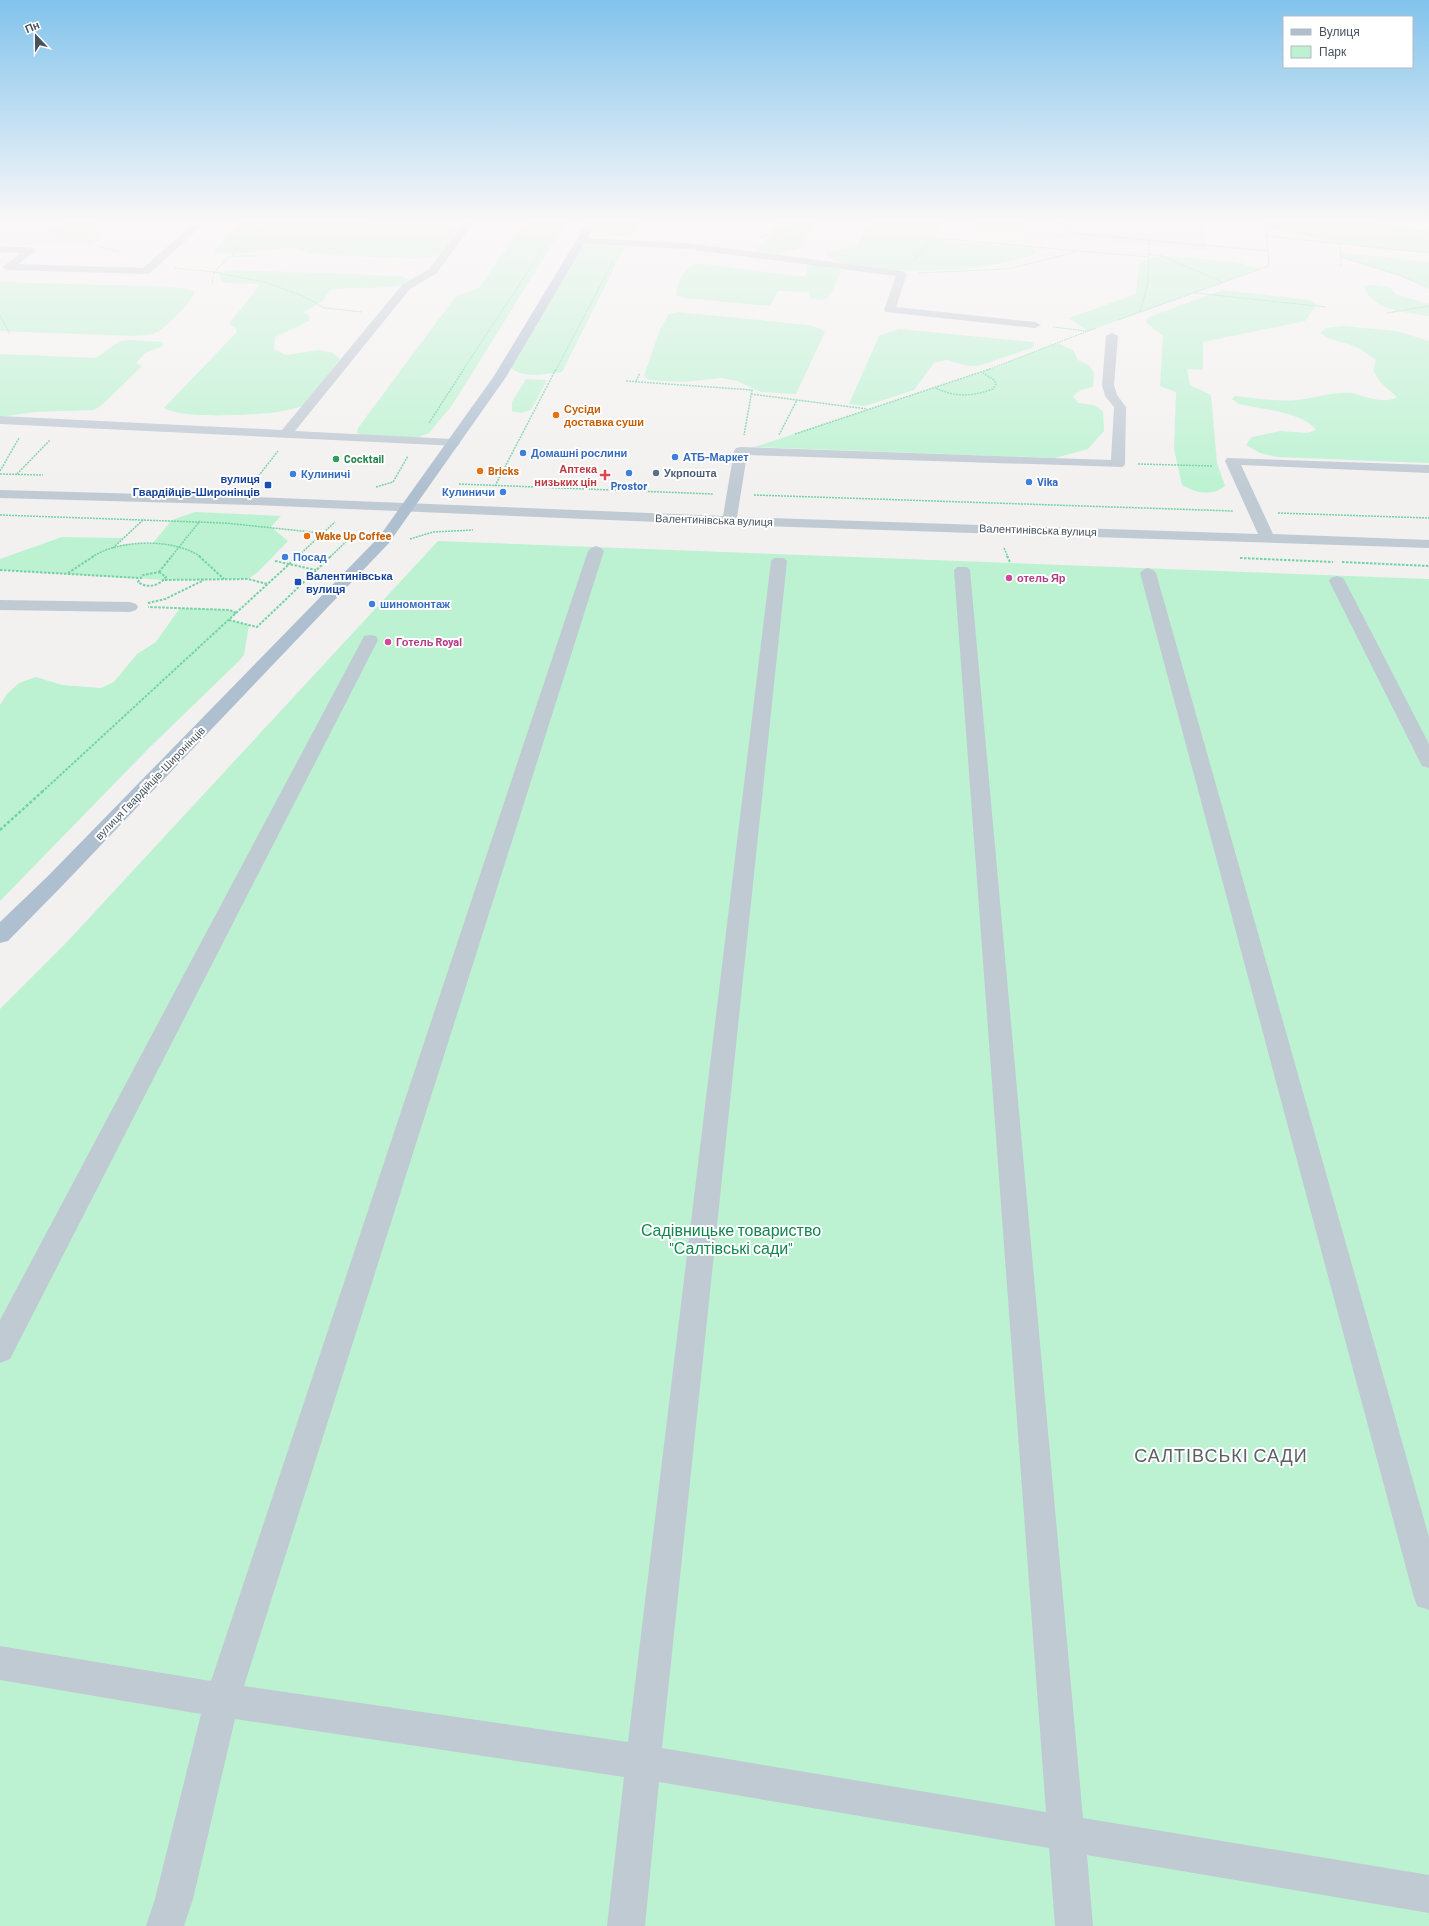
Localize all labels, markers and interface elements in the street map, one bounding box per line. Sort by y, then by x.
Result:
north arrow [16,16,56,56]
legend [1283,16,1413,68]
text: Пн [23,18,41,35]
text: Вулиця [1319,24,1360,39]
text: Парк [1319,44,1347,59]
place label: Сусіди доставка суши [564,402,644,428]
marker: Сусіди доставка суши [551,410,561,420]
place label: Домашні рослини [531,446,627,459]
marker: Домашні рослини [518,448,528,458]
place label: АТБ-Маркет [683,450,749,463]
place label: Cocktail [344,452,384,465]
marker: АТБ-Маркет [670,452,680,462]
marker: Cocktail [331,454,341,464]
place label: Аптека низьких цін [534,462,598,488]
place label: Bricks [488,464,519,477]
marker: Bricks [475,466,485,476]
place label: Укрпошта [664,466,718,479]
place label: Кулиничі [301,467,350,480]
marker: Prostor [624,468,634,478]
marker: Укрпошта [651,468,661,478]
marker: Кулиничі [288,469,298,479]
marker: Аптека низьких цін [600,470,610,480]
place label: вулиця Гвардійців-Широнінців [133,472,260,498]
place label: Vika [1037,475,1058,488]
marker: Vika [1024,477,1034,487]
place label: Prostor [611,479,648,492]
marker: вулиця Гвардійців-Широнінців [263,480,273,490]
place label: Кулиничи [442,485,495,498]
marker: Кулиничи [498,487,508,497]
street label: Валентинівська вулиця [655,511,773,528]
street label: Валентинівська вулиця [979,521,1097,538]
place label: Wake Up Coffee [315,529,392,542]
marker: Wake Up Coffee [302,531,312,541]
place label: Посад [293,550,327,563]
marker: Посад [280,552,290,562]
place label: Валентинівська вулиця [306,569,393,595]
place label: отель Яр [1017,571,1066,584]
marker: отель Яр [1004,573,1014,583]
marker: Валентинівська вулиця [293,577,303,587]
place label: шиномонтаж [380,597,450,610]
marker: шиномонтаж [367,599,377,609]
place label: Готель Royal [396,635,462,648]
marker: Готель Royal [383,637,393,647]
street label: вулиця Гвардійців-Широнінців [92,723,207,842]
park label: Садівницьке товариство "Салтівські сади" [641,1220,821,1257]
district label: САЛТІВСЬКІ САДИ [1134,1444,1308,1466]

